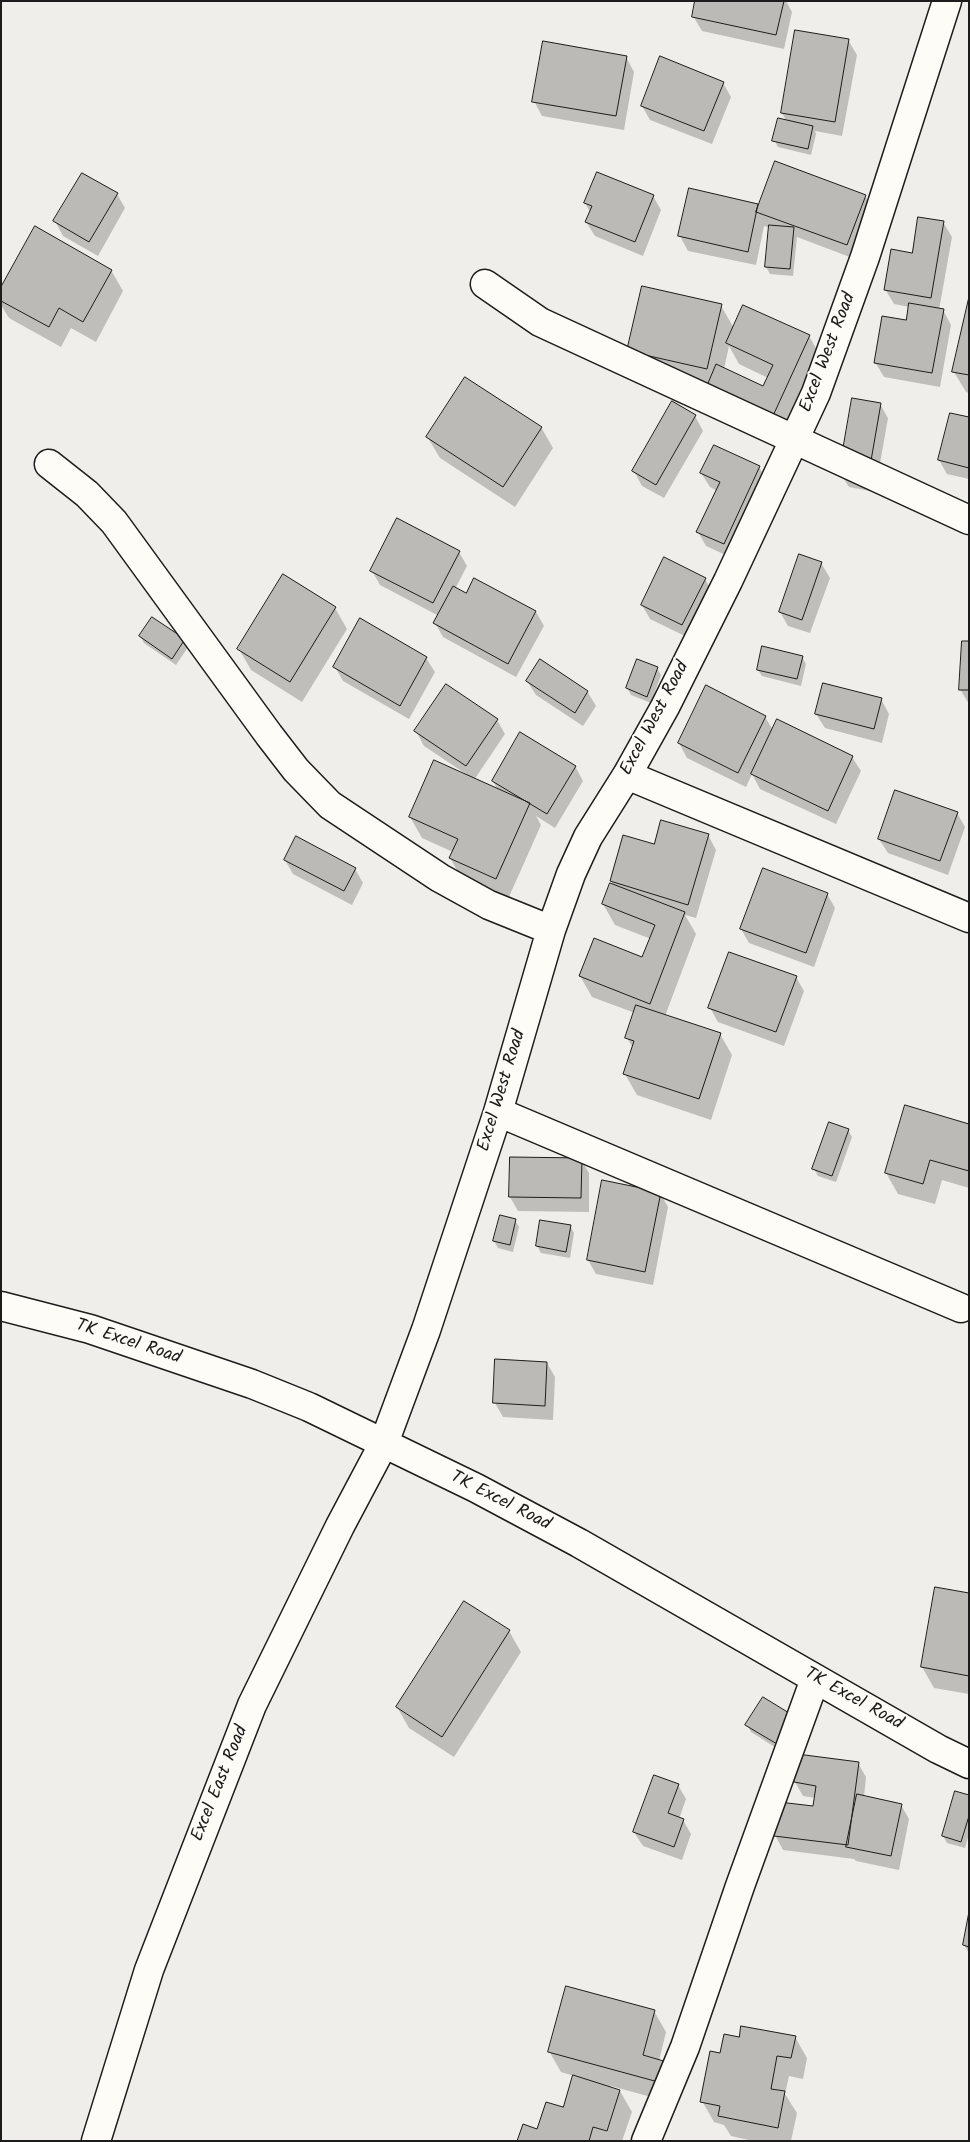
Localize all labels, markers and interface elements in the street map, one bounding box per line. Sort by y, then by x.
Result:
street label: Excel West Road [796,290,862,416]
street label: Excel West Road [617,658,695,780]
street label: Excel West Road [474,1028,532,1154]
street label: TK Excel Road [73,1316,183,1370]
street label: TK Excel Road [446,1468,554,1536]
street label: TK Excel Road [800,1664,906,1736]
street label: Excel East Road [188,1723,254,1845]

